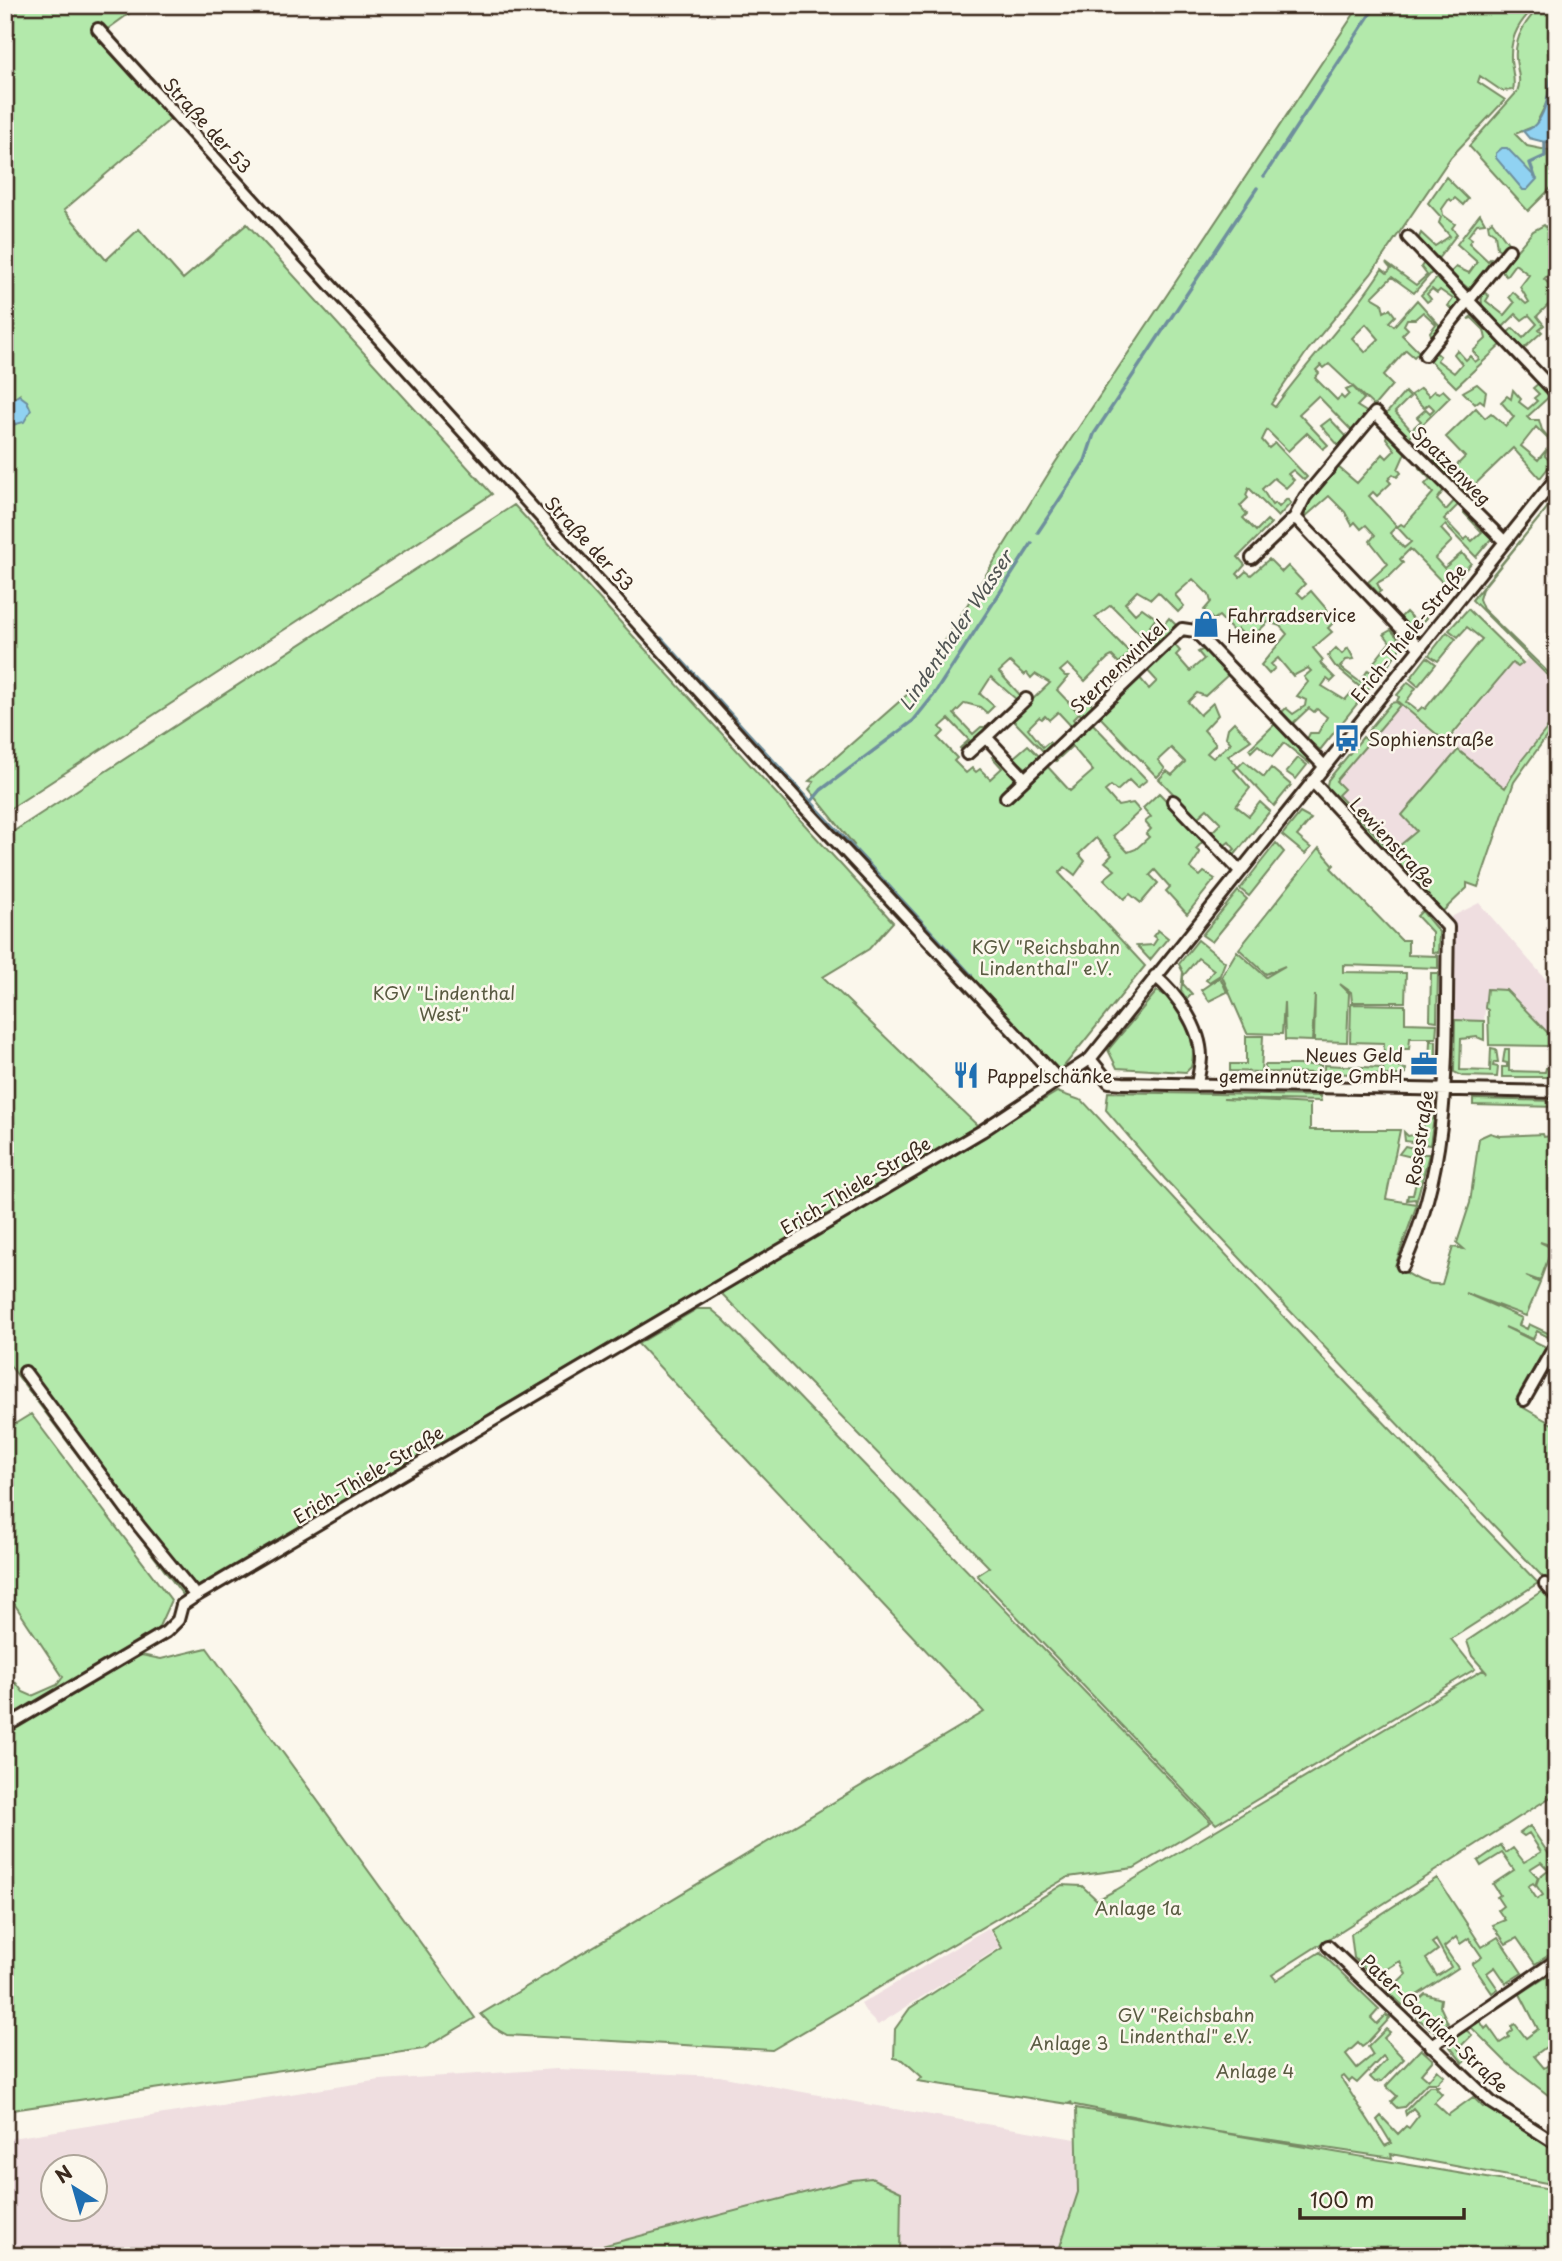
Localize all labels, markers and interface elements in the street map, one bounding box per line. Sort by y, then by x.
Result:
street label: Straße der 53 [158,71,258,179]
street label: Spatzenweg [1406,419,1498,511]
street label: Straße der 53 [539,490,641,596]
water label: Lindenthaler Wasser [891,542,1021,715]
street label: Erich-Thiele-Straße [1344,558,1472,708]
place label: Fahrradservice Heine [1227,601,1356,649]
shop icon: Fahrradservice Heine [1191,609,1221,639]
street label: Sternenwinkel [1064,613,1172,719]
bus stop icon: Sophienstraße [1332,723,1362,753]
place label: Sophienstraße [1368,725,1494,752]
street label: Lewienstraße [1344,791,1442,893]
park label: KGV "Reichsbahn Lindenthal" e.V. [972,933,1120,981]
park label: KGV "Lindenthal West" [373,979,515,1027]
place label: Neues Geld gemeinnützige GmbH [1219,1041,1403,1089]
office icon: Neues Geld gemeinnützige GmbH [1409,1049,1439,1079]
restaurant icon: Pappelschänke [951,1060,981,1090]
place label: Pappelschänke [987,1062,1113,1089]
street label: Rosestraße [1398,1088,1440,1188]
street label: Erich-Thiele-Straße [775,1129,935,1241]
street label: Erich-Thiele-Straße [288,1418,448,1530]
park label: Anlage 1a [1095,1894,1182,1921]
street label: Pater-Gordian-Straße [1355,1947,1515,2099]
park label: GV "Reichsbahn Lindenthal" e.V. [1117,2001,1255,2049]
park label: Anlage 3 [1030,2029,1108,2056]
park label: Anlage 4 [1216,2057,1294,2084]
north arrow [38,2152,108,2222]
text: N [49,2158,78,2189]
scale bar [1300,2177,1464,2221]
text: 100 m [1310,2183,1374,2215]

